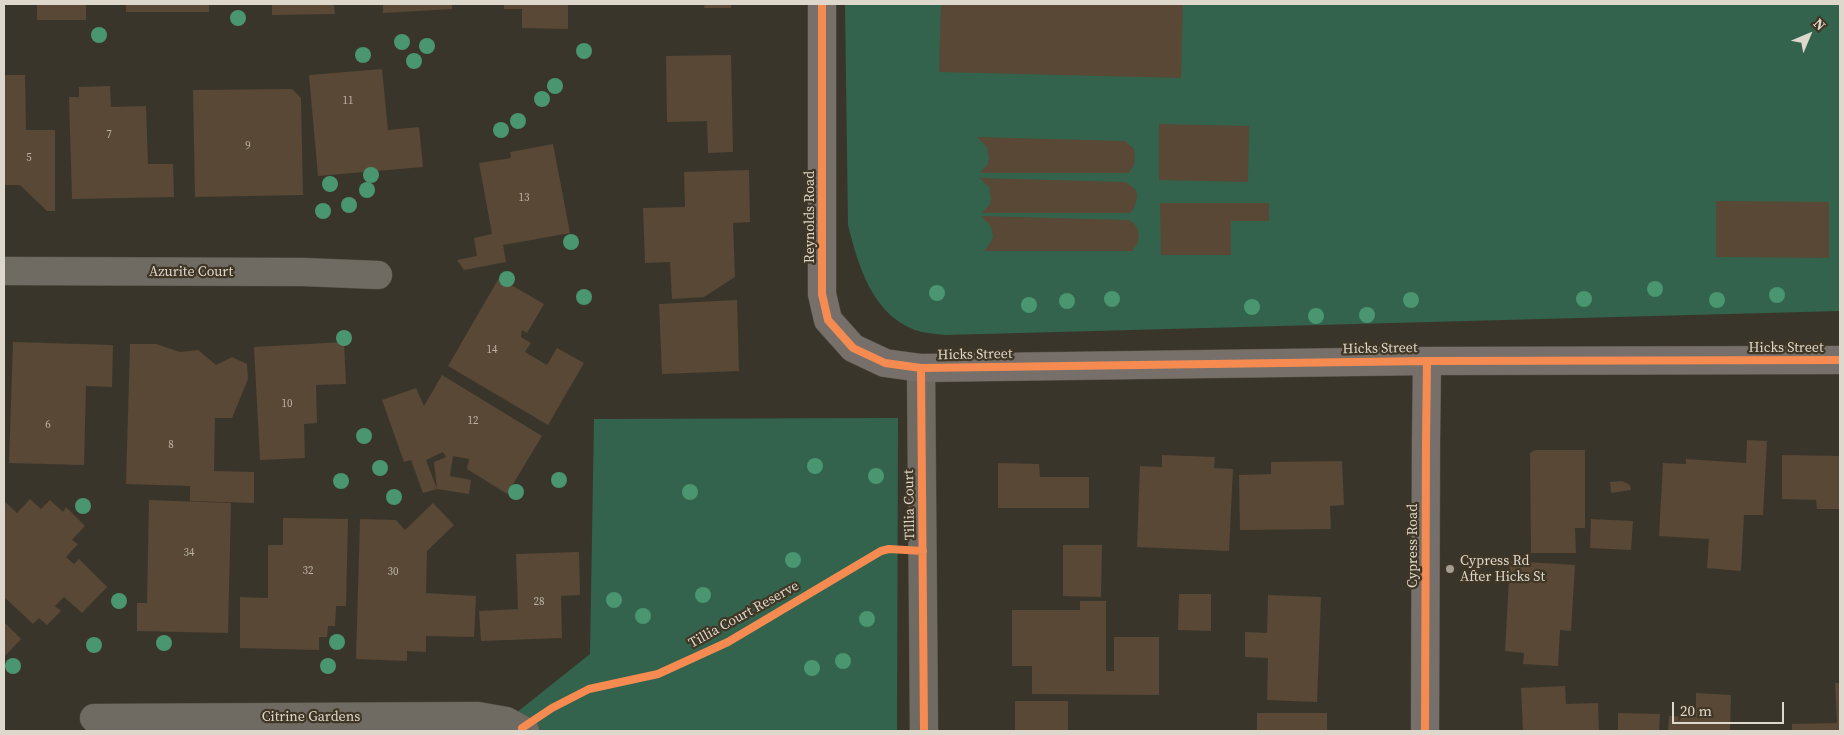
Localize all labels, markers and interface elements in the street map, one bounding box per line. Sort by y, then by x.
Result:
north arrow [1784,10,1834,60]
text: N [1809,14,1830,35]
house number: 11 [343,94,353,108]
house number: 7 [106,128,112,142]
house number: 9 [245,139,251,153]
house number: 5 [26,151,32,165]
street label: Reynolds Road [802,171,818,263]
house number: 13 [519,191,529,205]
street label: Azurite Court [149,264,233,280]
street label: Hicks Street [1342,340,1418,358]
street label: Hicks Street [1749,340,1823,356]
house number: 14 [487,343,497,357]
street label: Hicks Street [937,346,1013,364]
house number: 10 [282,397,292,411]
house number: 12 [468,414,478,428]
house number: 6 [45,418,51,432]
house number: 8 [168,438,174,452]
street label: Tillia Court [901,469,919,541]
street label: Cypress Road [1405,504,1421,588]
house number: 34 [184,546,194,560]
place label: Cypress Rd After Hicks St [1460,553,1545,586]
marker: Cypress Rd After Hicks St [1444,563,1456,575]
house number: 32 [303,564,313,578]
house number: 30 [388,565,398,579]
street label: Tillia Court Reserve [686,578,802,652]
house number: 28 [534,595,544,609]
scale bar [1674,692,1786,724]
text: 20 m [1680,700,1712,721]
street label: Citrine Gardens [262,709,360,725]

